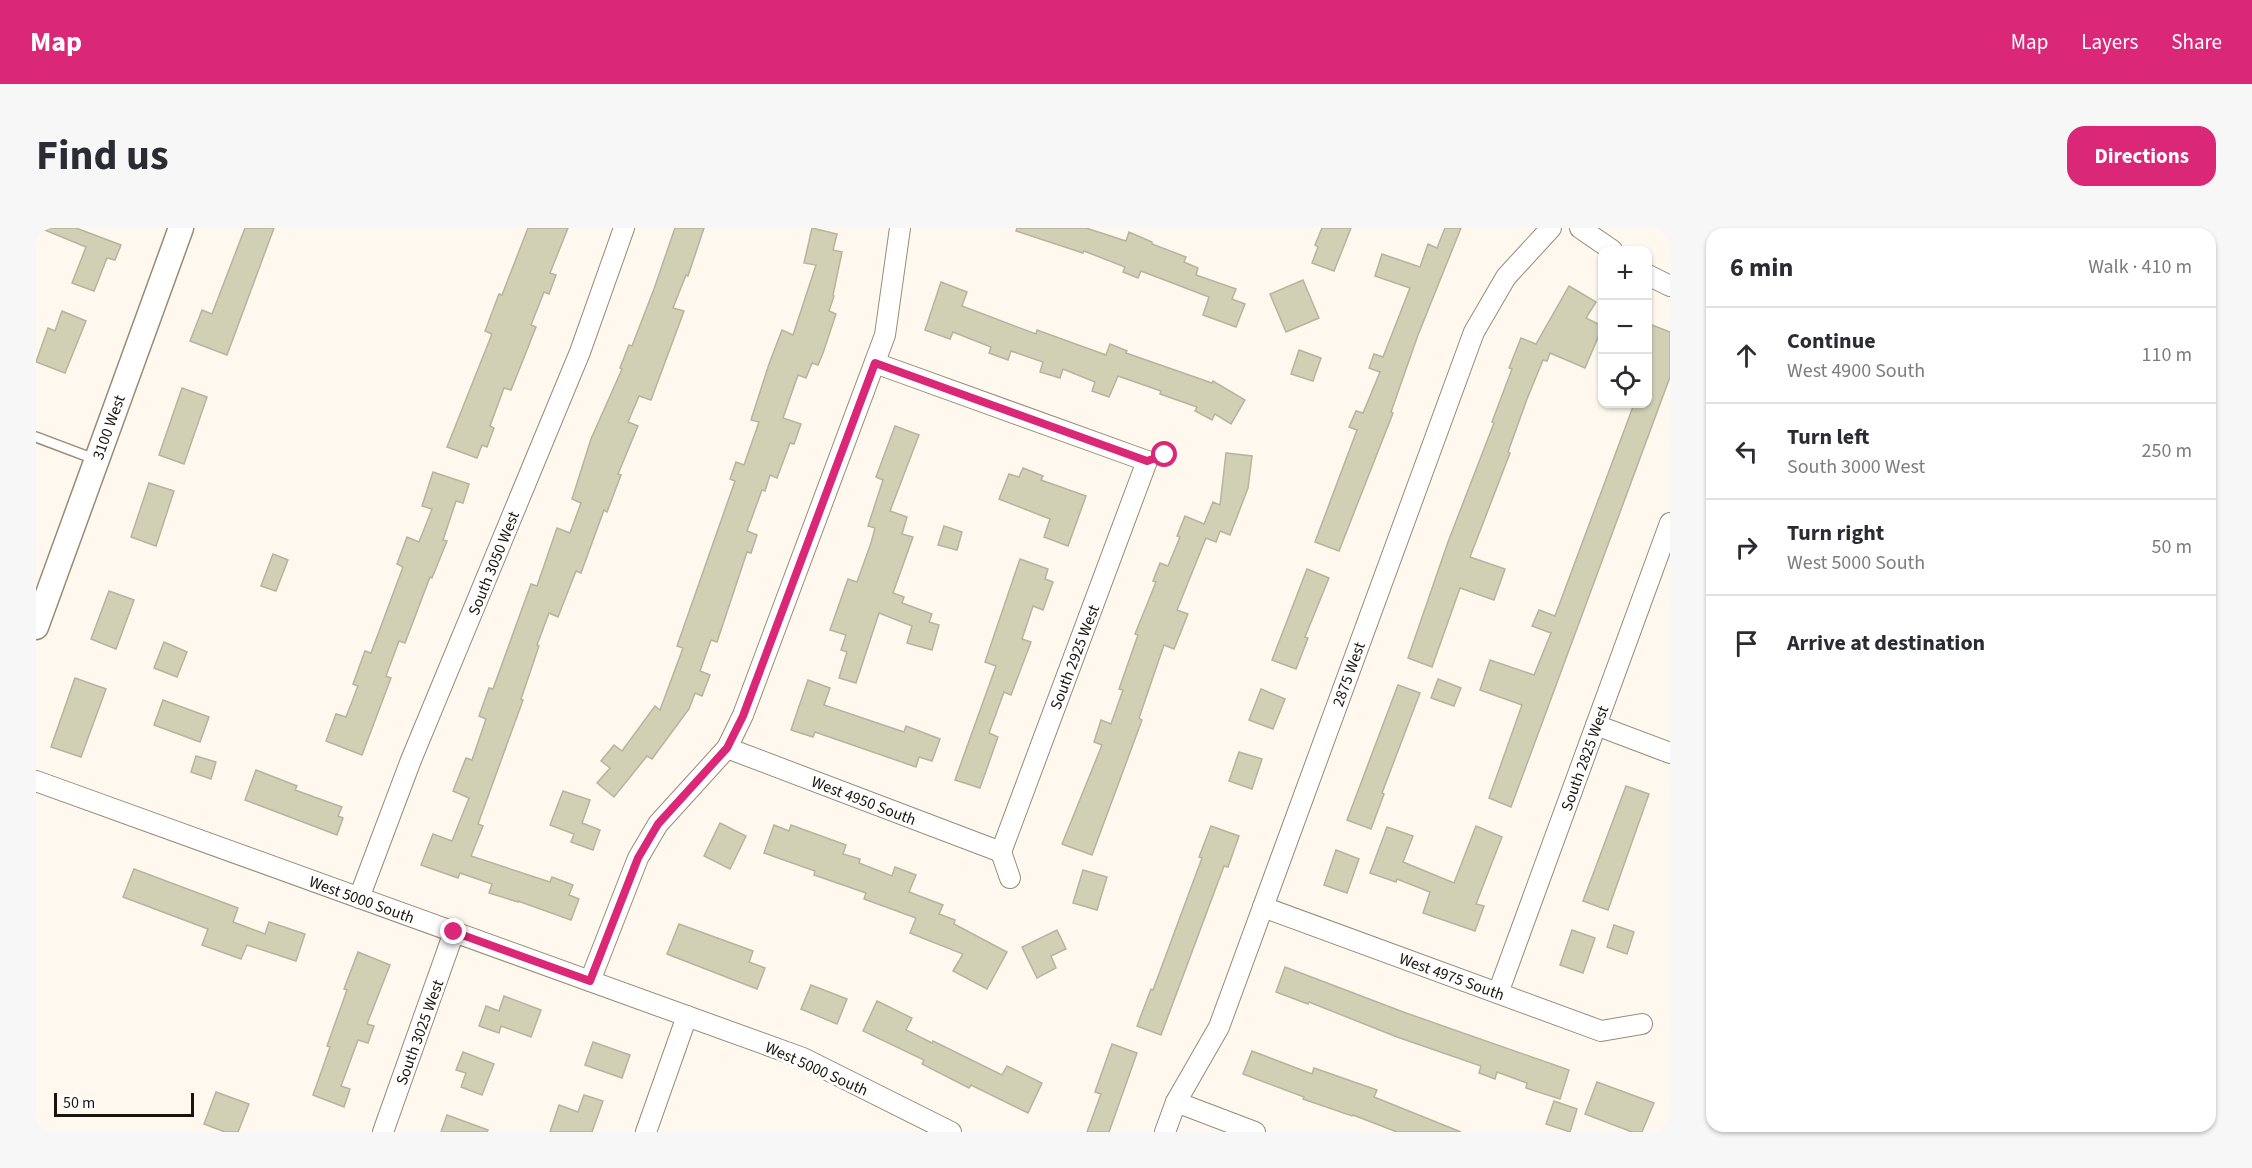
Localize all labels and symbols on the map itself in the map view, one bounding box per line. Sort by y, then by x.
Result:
street label: 3100 West [87,391,131,463]
route start [1151,441,1177,467]
street label: South 3050 West [463,507,525,619]
street label: South 2925 West [1045,601,1105,713]
street label: 2875 West [1327,638,1371,710]
street label: South 2825 West [1556,702,1614,814]
street label: West 4950 South [808,771,919,831]
street label: West 5000 South [306,871,417,929]
route end [440,918,466,944]
street label: West 4975 South [1396,948,1507,1006]
street label: South 3025 West [391,976,449,1088]
street label: West 5000 South [762,1036,872,1101]
scale bar [54,1090,194,1118]

